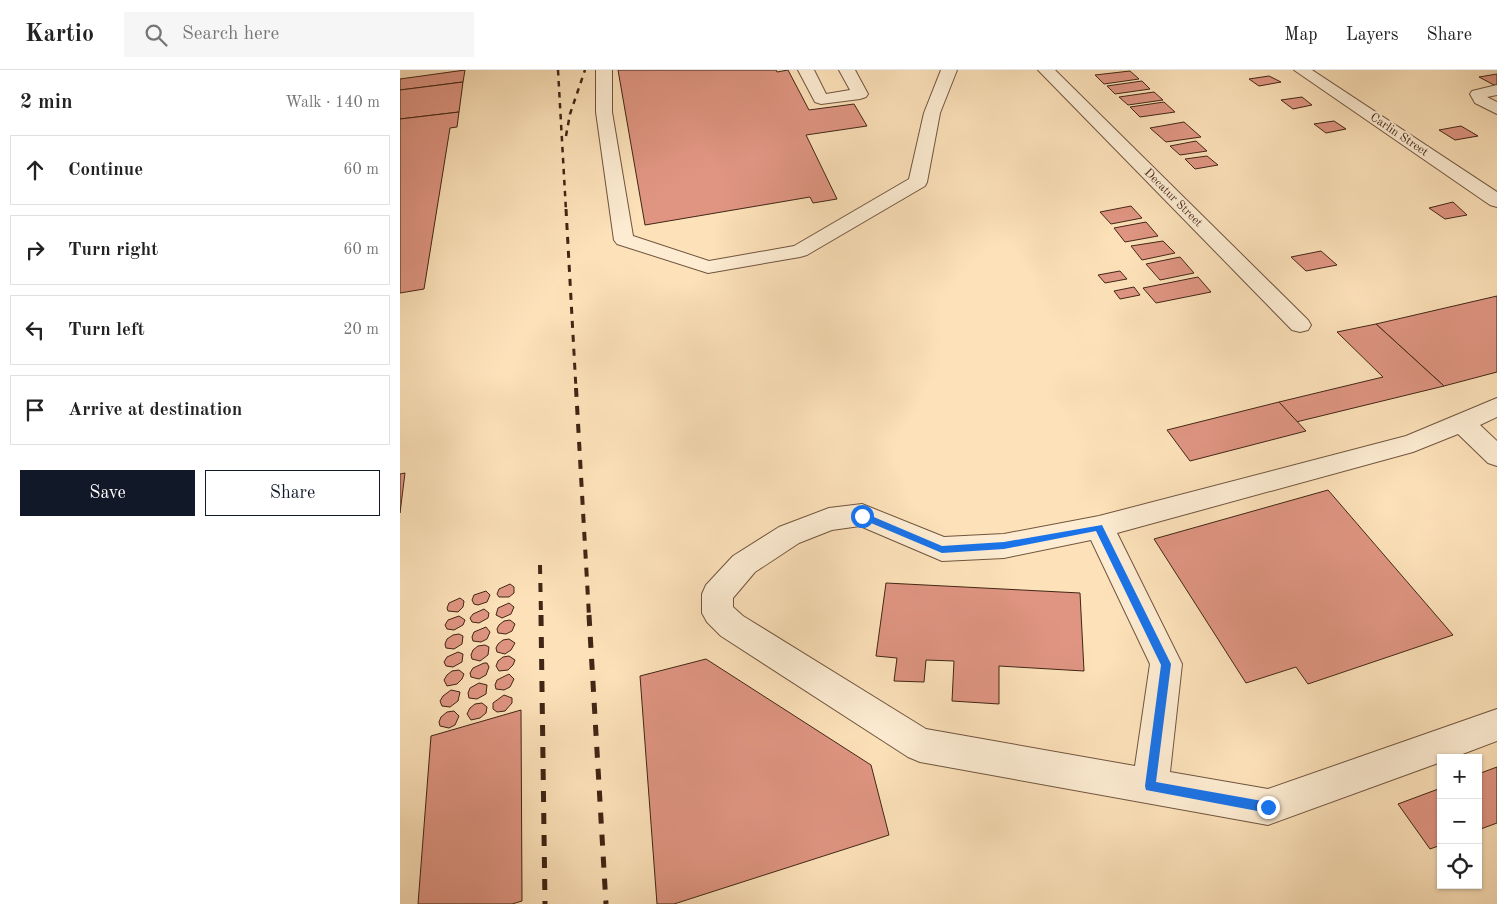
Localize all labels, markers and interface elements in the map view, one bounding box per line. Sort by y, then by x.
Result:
search box [124,12,474,57]
icon: search [142,21,170,49]
text: Kartio [25,23,94,47]
text: Search here [182,25,279,44]
text: Map [1284,26,1318,44]
text: Layers [1346,26,1398,44]
text: Share [1426,26,1472,44]
text: 2 min [20,92,73,113]
text: Walk · 140 m [285,95,380,111]
street label: Carlin Street [1368,111,1430,159]
icon: ahead [21,156,49,184]
text: Continue [68,161,143,180]
text: 60 m [343,162,379,178]
street label: Decatur Street [1142,167,1204,229]
icon: right [21,236,49,264]
text: Turn right [68,241,158,260]
text: 60 m [343,242,379,258]
icon: left [21,316,49,344]
text: Turn left [68,321,145,340]
text: 20 m [343,322,379,338]
icon: arrive [21,396,49,424]
text: Arrive at destination [68,401,242,420]
button: Save [20,470,195,516]
button: Share [205,470,380,516]
route start [851,505,874,528]
map controls [1437,754,1482,889]
button: + [1437,754,1482,799]
route end [1257,796,1280,819]
button: − [1437,799,1482,844]
button: locate [1437,844,1482,889]

